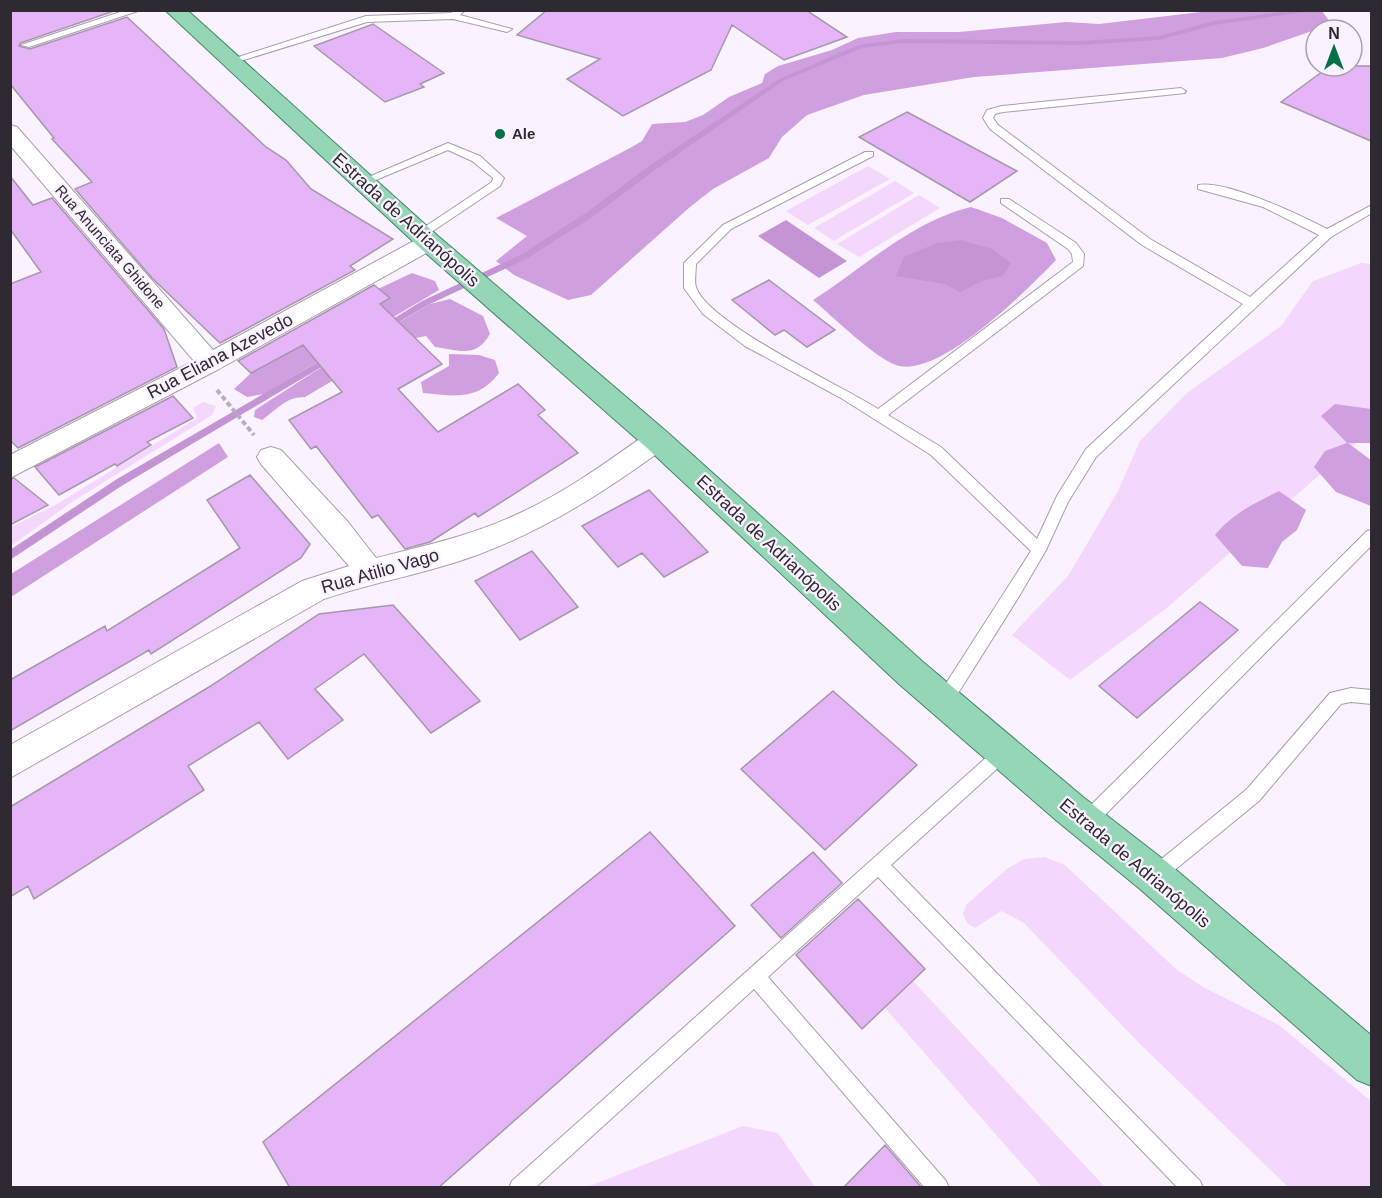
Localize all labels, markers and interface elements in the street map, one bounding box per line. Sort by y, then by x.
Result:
north arrow [1304,18,1364,78]
text: N [1328,25,1340,42]
place label: Ale [512,125,535,142]
marker: Ale [493,127,507,141]
street label: Estrada de Adrianópolis [329,149,483,291]
street label: Rua Anunciata Ghidone [52,181,169,312]
street label: Rua Eliana Azevedo [144,309,296,403]
street label: Estrada de Adrianópolis [693,471,845,615]
street label: Rua Atilio Vago [319,545,441,597]
street label: Estrada de Adrianópolis [1056,794,1214,932]

